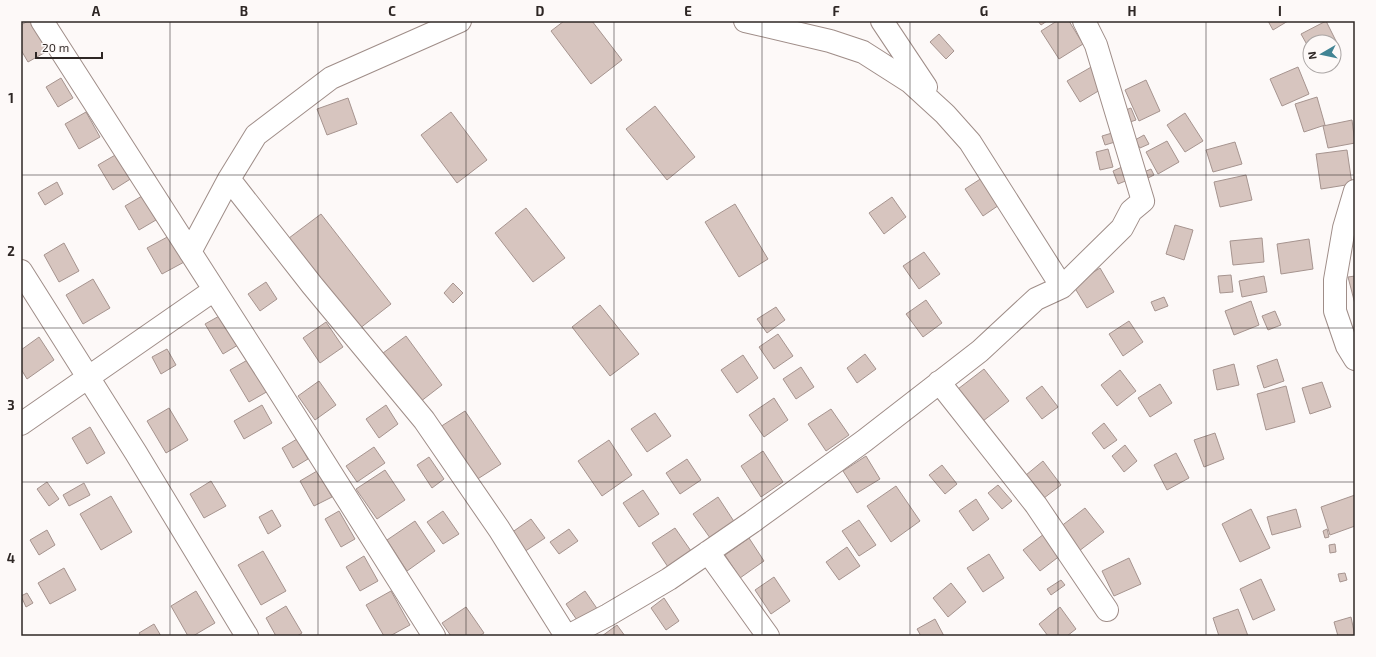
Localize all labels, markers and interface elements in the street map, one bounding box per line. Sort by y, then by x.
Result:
text: A [92,3,101,19]
text: B [240,3,248,19]
text: C [388,3,396,19]
text: D [536,3,545,19]
text: E [684,3,692,19]
text: F [832,3,840,19]
text: G [980,3,988,19]
text: H [1128,3,1137,19]
text: I [1278,3,1282,19]
scale bar [36,34,102,60]
north arrow [1302,34,1342,74]
text: 20 m [42,40,69,54]
text: N [1305,51,1319,61]
text: 1 [8,90,14,106]
text: 2 [7,243,15,259]
text: 3 [7,397,15,413]
text: 4 [7,550,15,566]

